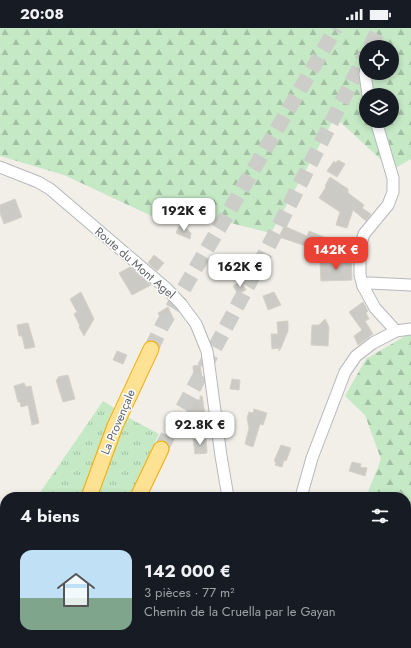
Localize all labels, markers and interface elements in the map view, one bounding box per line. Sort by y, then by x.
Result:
text: 20:08 [20,3,64,25]
map controls [359,40,399,128]
button: locate [359,40,399,80]
button: layers [359,88,399,128]
pin: 192K € [151,198,217,232]
text: 192K € [161,201,207,220]
street label: Route du Mont Agel [91,223,179,303]
pin: 142K € [303,237,369,271]
text: 142K € [313,240,359,259]
pin: 162K € [207,254,273,288]
text: 162K € [217,257,263,276]
street label: La Provençale [96,387,140,457]
pin: 92.8K € [163,412,237,446]
text: 92.8K € [174,415,226,434]
text: 4 biens [20,504,79,528]
icon: filters [369,505,391,527]
text: 142 000 € [144,559,231,583]
icon: home [52,566,100,614]
text: 3 pièces · 77 m² [144,583,235,602]
text: Chemin de la Cruella par le Gayan [144,602,336,621]

